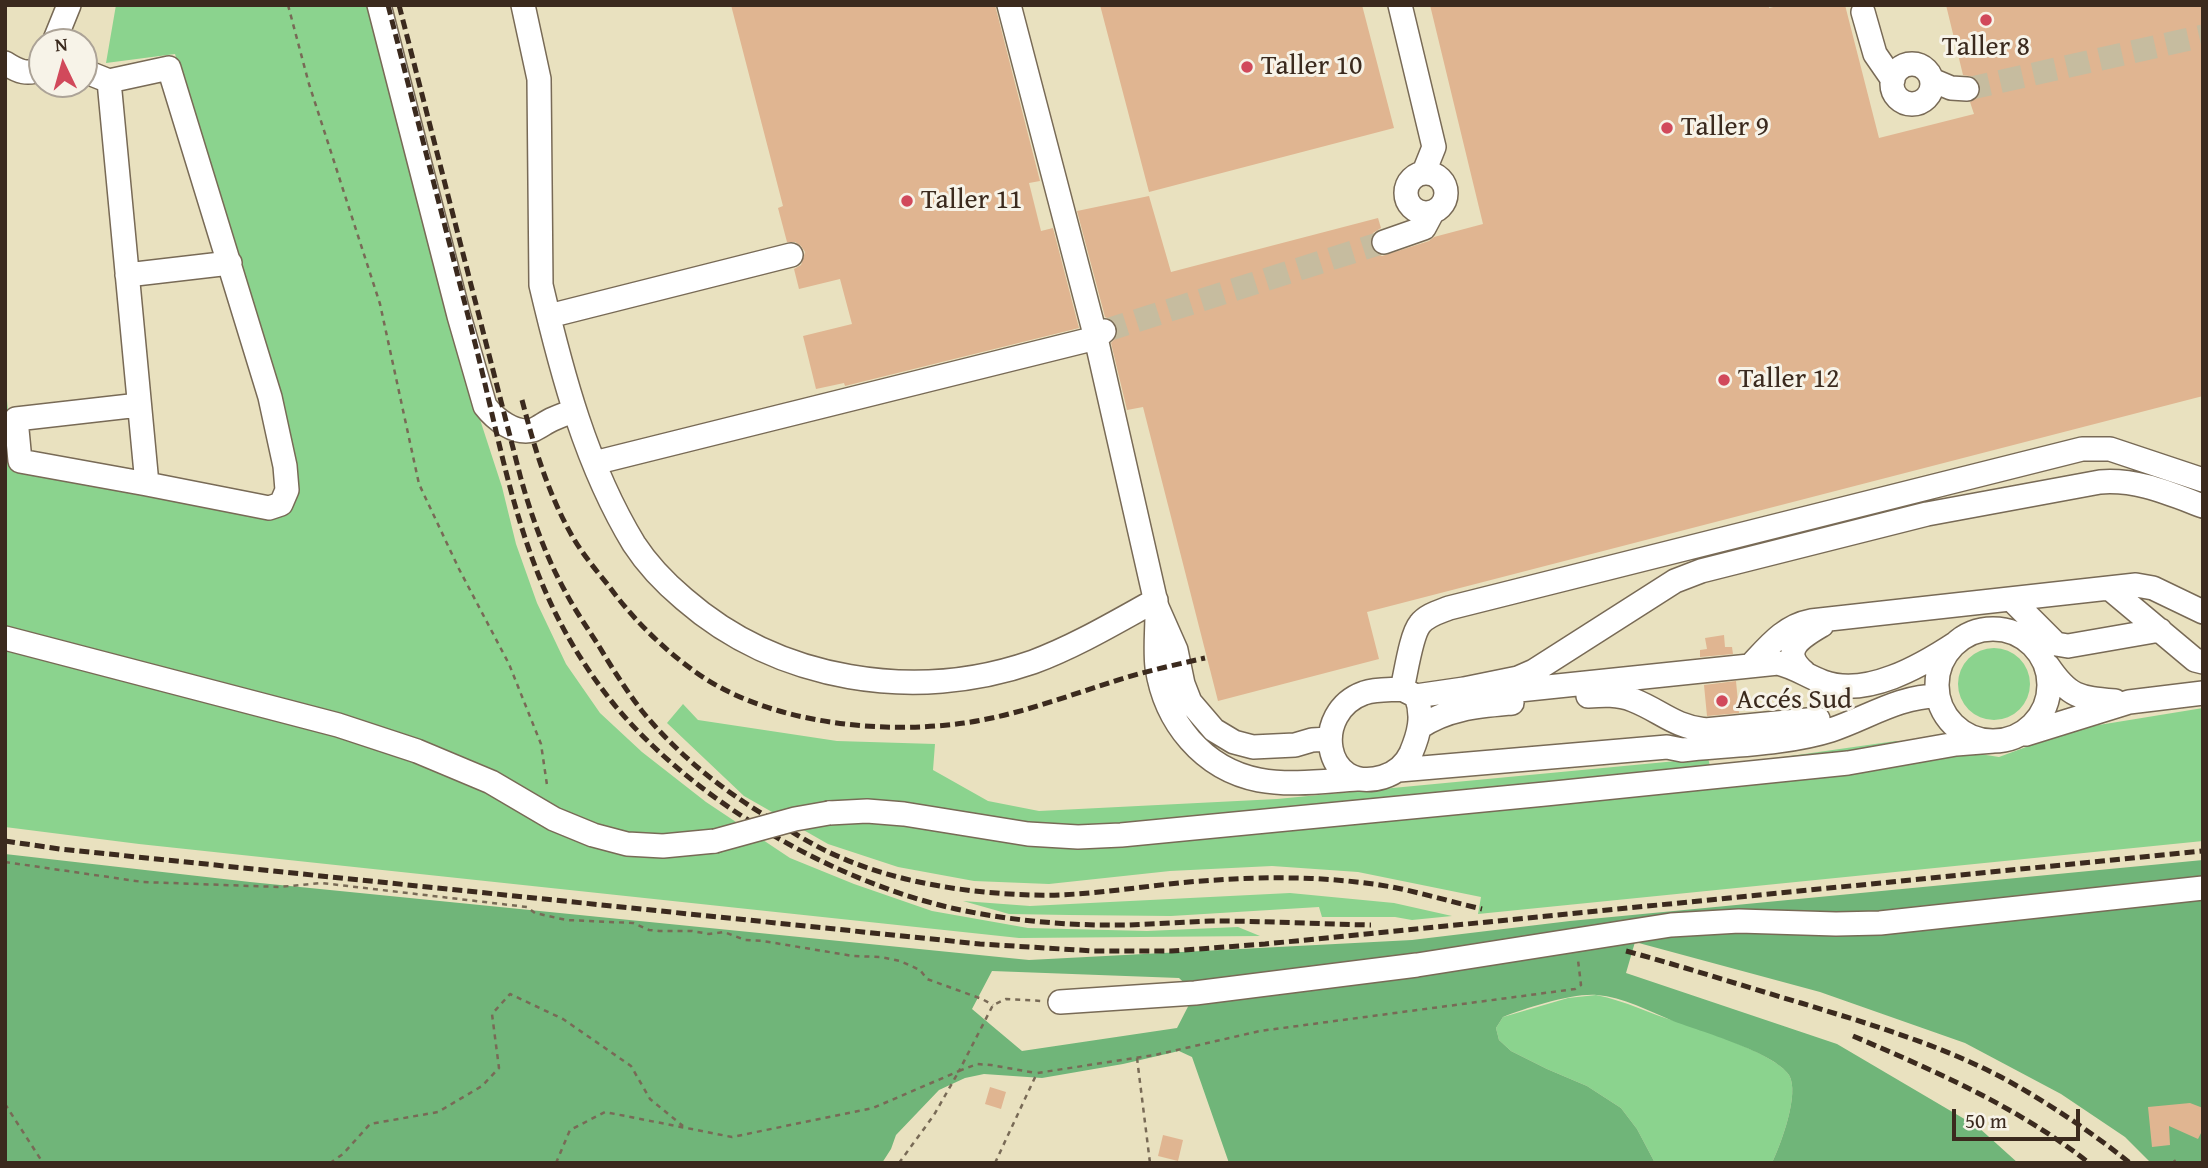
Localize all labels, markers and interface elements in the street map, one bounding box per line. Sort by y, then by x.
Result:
marker: Taller 8 [1978,12,1994,28]
north arrow [28,28,98,98]
text: N [54,30,69,59]
place label: Taller 8 [1942,31,2030,65]
place label: Taller 10 [1261,50,1362,84]
marker: Taller 10 [1239,59,1255,75]
place label: Taller 9 [1681,111,1769,145]
marker: Taller 9 [1659,120,1675,136]
place label: Taller 11 [921,184,1022,218]
marker: Taller 11 [899,193,915,209]
place label: Taller 12 [1738,363,1839,397]
marker: Taller 12 [1716,372,1732,388]
place label: Accés Sud [1736,684,1852,718]
marker: Accés Sud [1714,693,1730,709]
scale bar [1956,1094,2084,1138]
text: 50 m [1965,1105,2007,1136]

